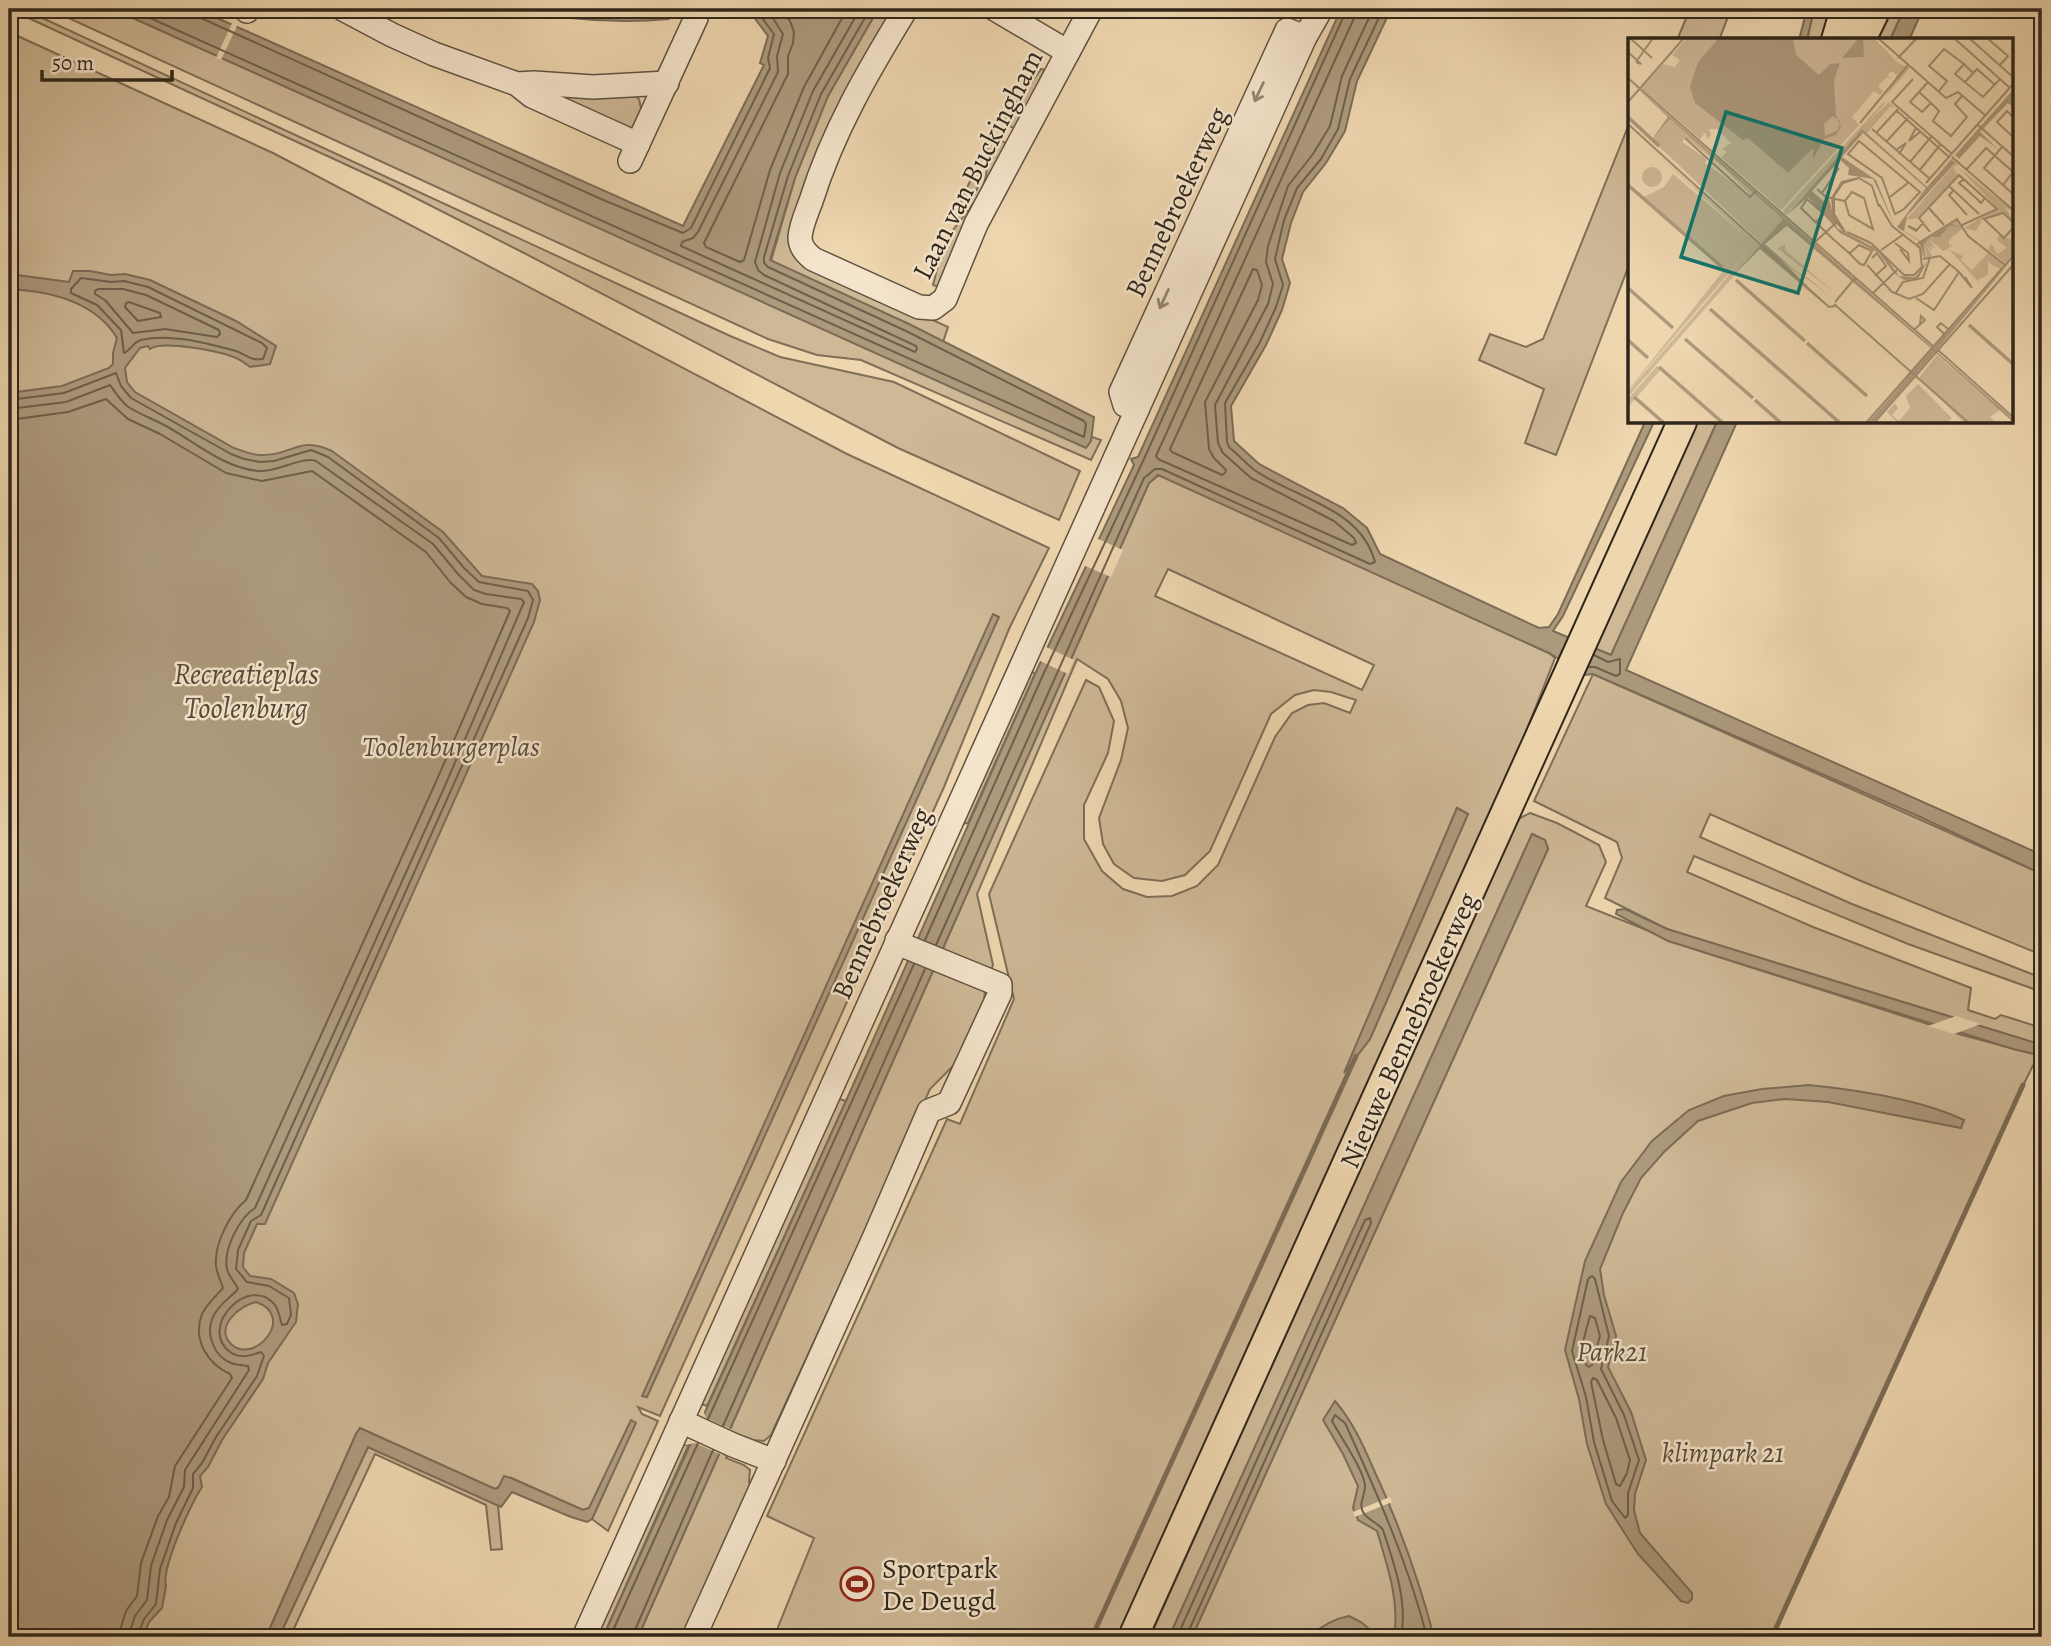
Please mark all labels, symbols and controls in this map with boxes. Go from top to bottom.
scale bar [42,38,172,82]
inset map [1628,38,2012,424]
street label: Laan van Buckingham [903,43,1052,286]
text: 50 m [52,49,94,77]
one-way arrow [1252,81,1265,102]
street label: Bennebroekerweg [1116,101,1238,304]
one-way arrow [1157,287,1170,309]
water label: Recreatieplas Toolenburg [173,654,319,728]
park label: Toolenburgerplas [362,728,540,766]
street label: Bennebroekerweg [823,802,941,1005]
street label: Nieuwe Bennebroekerweg [1331,886,1487,1175]
park label: Park21 [1577,1333,1647,1371]
park label: klimpark 21 [1662,1434,1784,1472]
place label: Sportpark De Deugd [882,1550,998,1620]
sports icon: Sportpark De Deugd [838,1565,876,1603]

